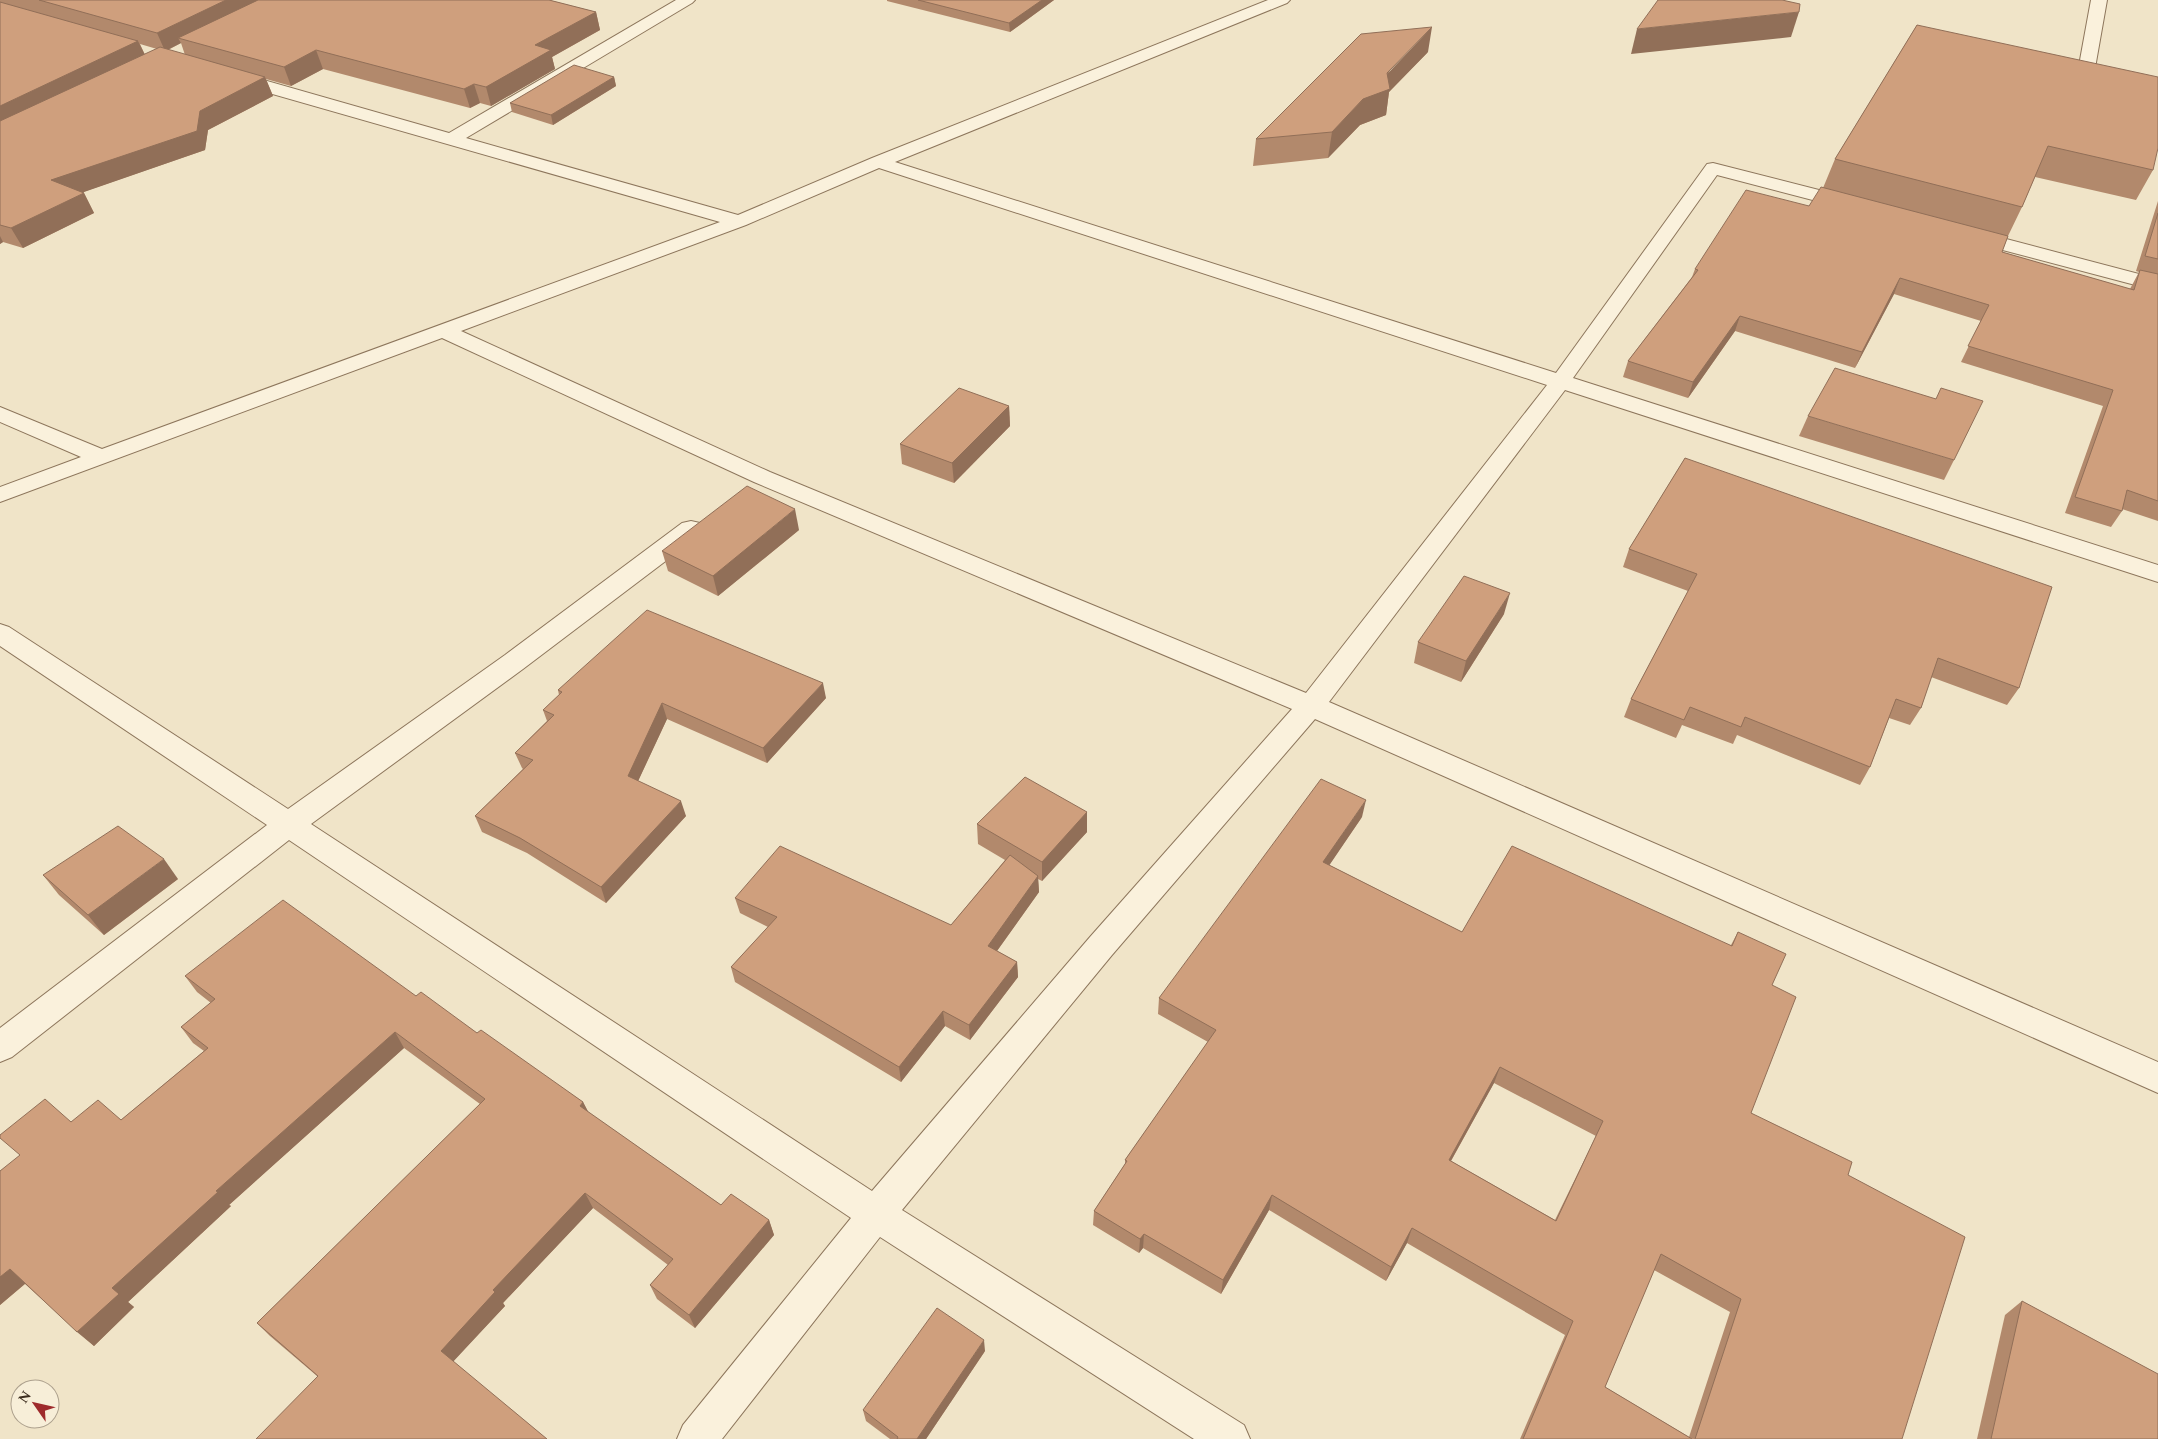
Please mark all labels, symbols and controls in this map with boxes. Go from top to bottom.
north arrow [10,1379,60,1429]
text: N [13,1386,37,1408]

